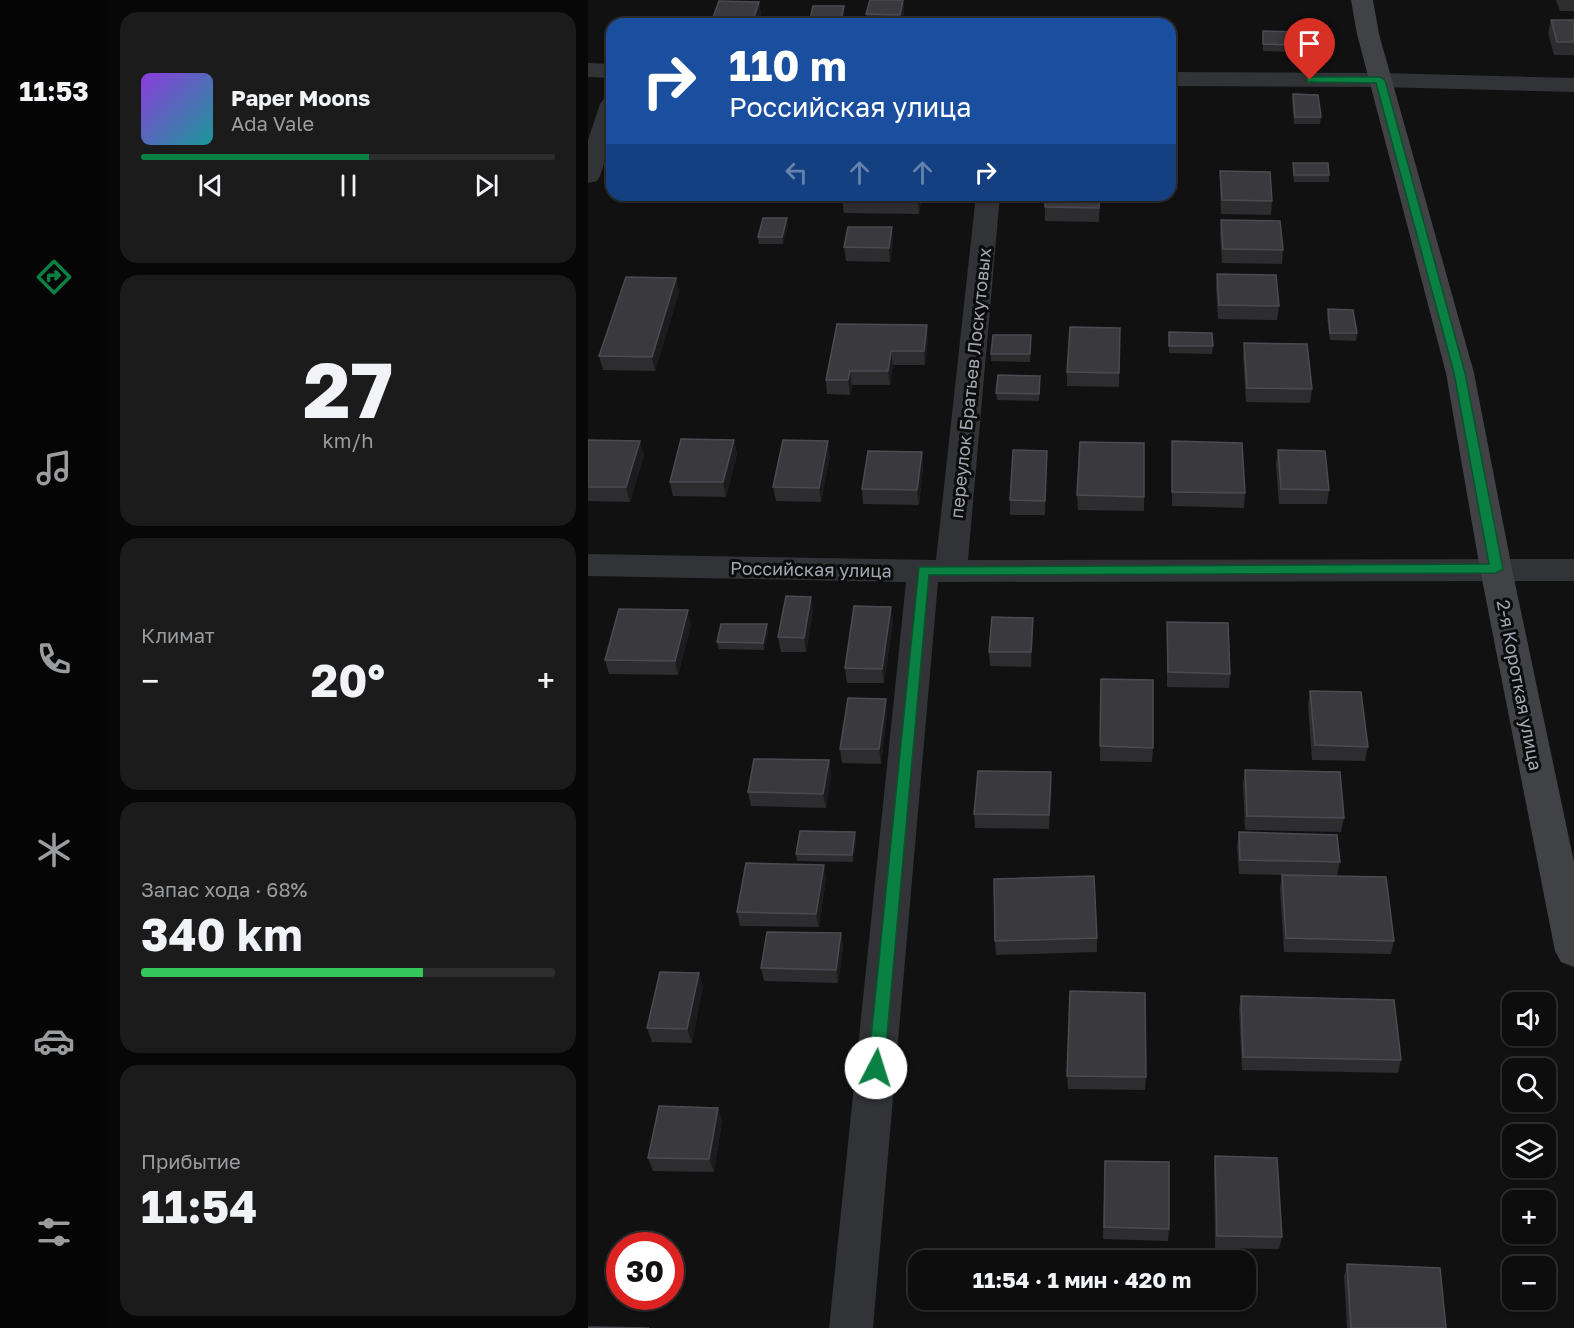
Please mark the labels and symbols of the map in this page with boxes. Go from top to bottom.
pin [1284,18,1335,80]
street label: переулок Братьев Лоскутовых [945,247,995,519]
street label: Российская улица [730,557,892,581]
street label: 2-я Короткая улица [1493,598,1547,772]
position arrow [844,1036,908,1100]
speed limit sign: 30 [606,1232,684,1310]

